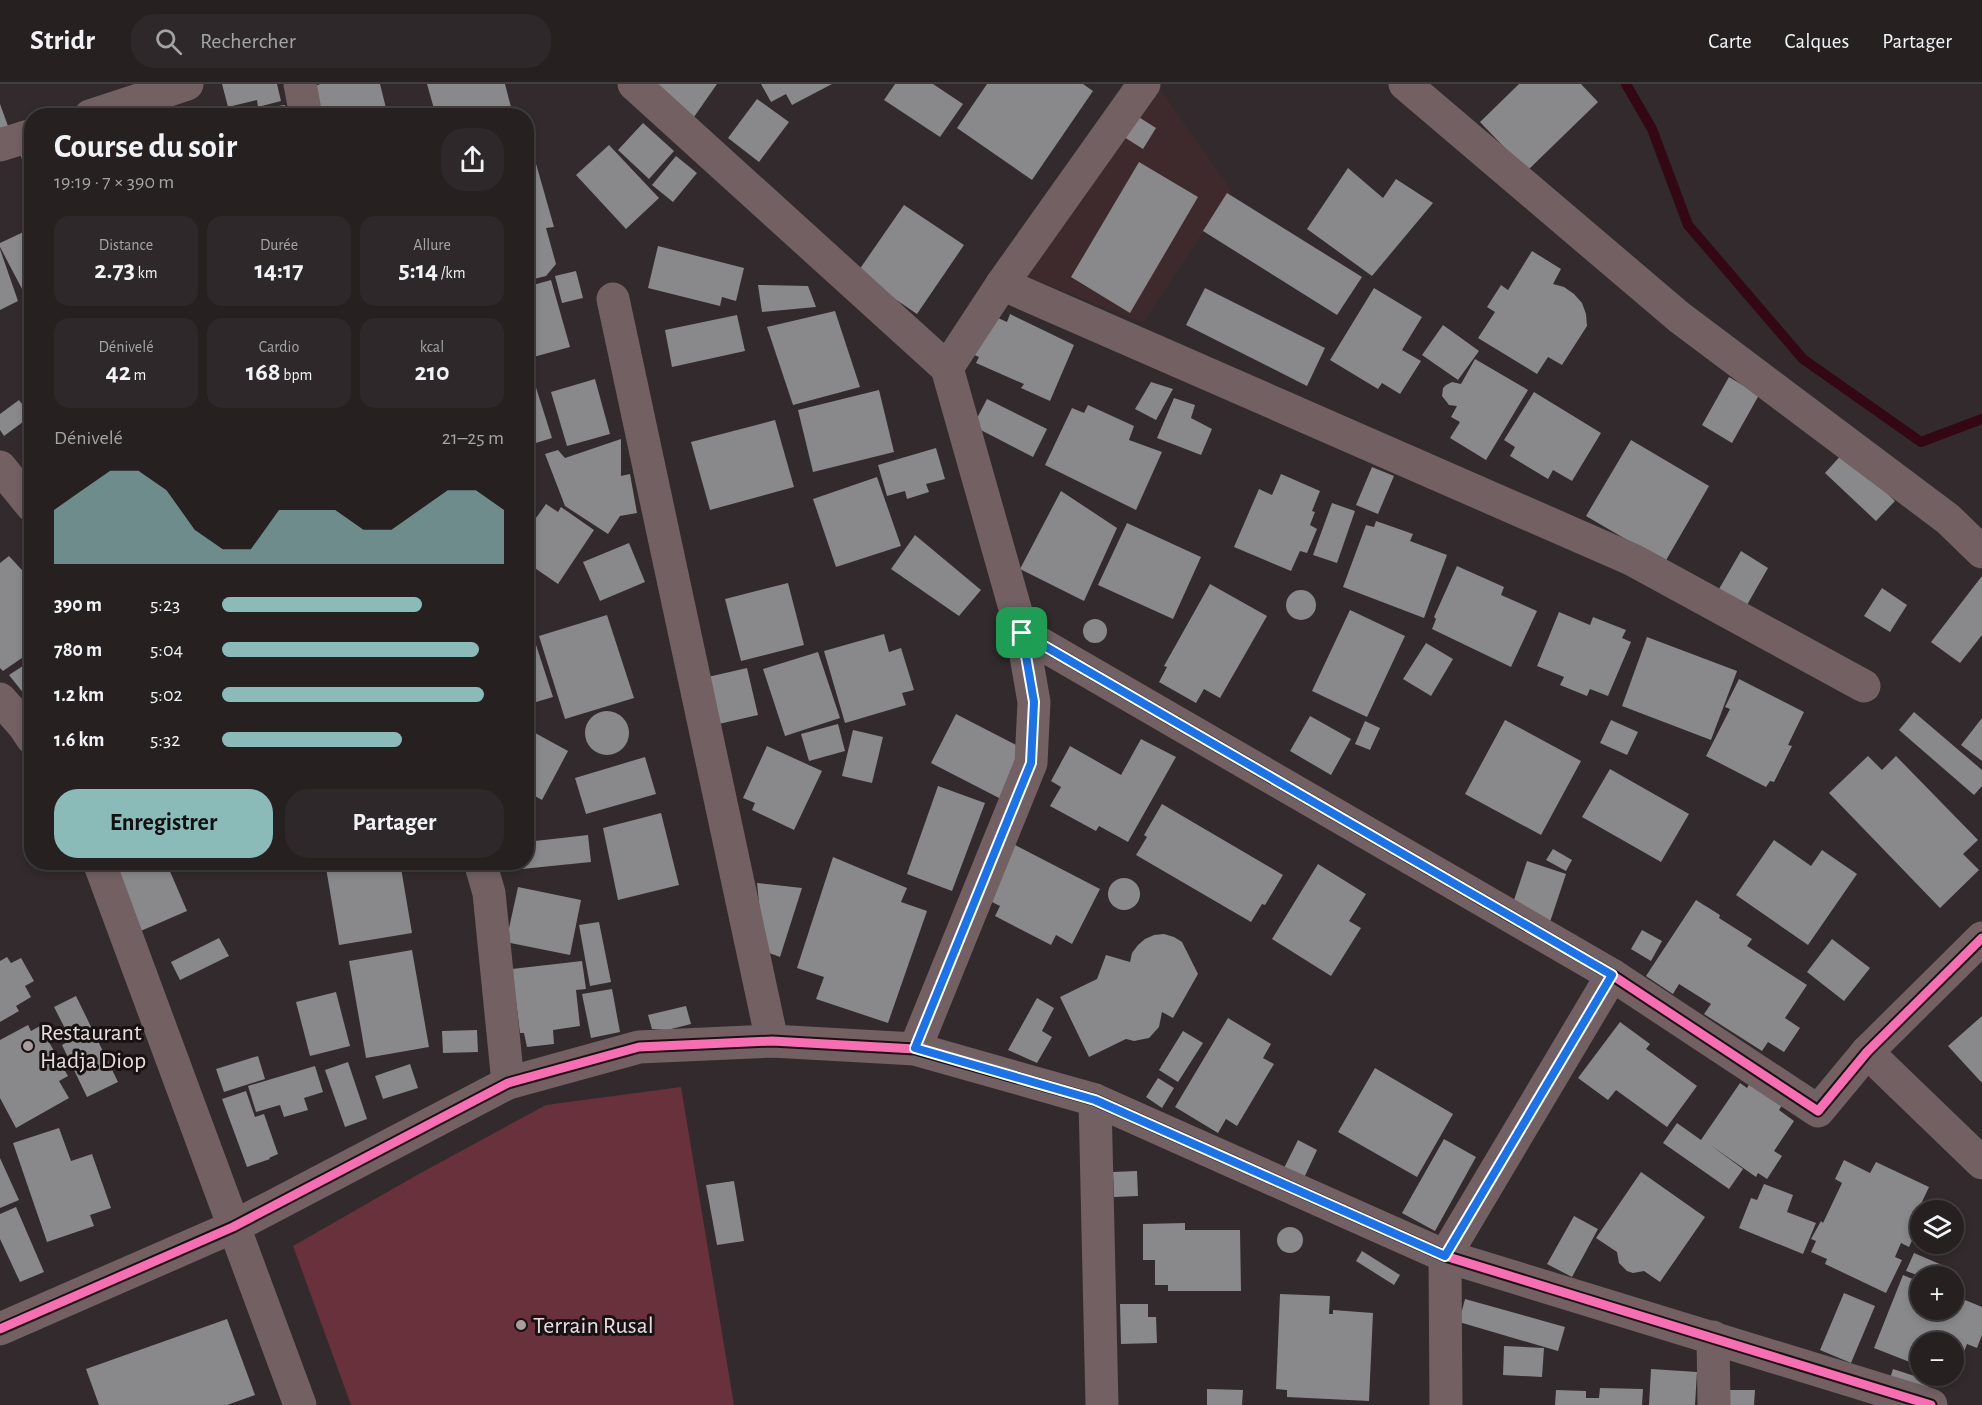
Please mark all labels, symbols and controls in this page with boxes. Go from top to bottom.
search box [131,14,551,68]
icon: search [152,25,185,58]
text: Stridr [30,27,95,55]
text: Rechercher [200,30,296,52]
text: Carte [1708,31,1752,52]
text: Calques [1785,31,1849,52]
text: Partager [1882,31,1952,52]
button: share [441,128,504,191]
text: Course du soir [54,131,237,164]
text: 19:19 · 7 × 390 m [54,172,174,192]
text: Distance [99,237,153,253]
text: Durée [260,237,298,253]
text: Allure [413,237,451,253]
text: 2.73 [94,257,135,283]
text: 14:17 [255,257,303,283]
text: 5:14 [399,257,438,283]
text: km [135,265,158,281]
text: /km [438,265,465,281]
text: Dénivelé [98,339,154,355]
text: Cardio [259,339,299,355]
text: kcal [420,339,444,355]
text: 42 [106,359,131,385]
text: 168 [246,359,281,385]
text: 210 [414,359,450,385]
text: m [131,367,146,383]
text: bpm [281,367,312,383]
text: Dénivelé [54,428,123,448]
text: 21–25 m [442,428,504,448]
text: 390 m [54,595,102,615]
text: 5:23 [150,595,180,615]
pin [996,607,1047,658]
icon: arrive [1005,616,1038,649]
text: 780 m [54,640,102,660]
text: 5:04 [150,640,183,660]
text: 1.2 km [54,685,104,705]
text: 5:02 [150,685,183,705]
text: 1.6 km [54,730,105,750]
text: 5:32 [150,730,180,750]
button: Enregistrer [54,789,273,858]
button: Partager [285,789,504,858]
place label: Restaurant Hadja Diop [40,1021,146,1073]
marker: Restaurant Hadja Diop [21,1039,35,1053]
map controls [1910,1200,1964,1386]
button: layers [1910,1200,1964,1254]
button: + [1910,1266,1964,1320]
place label: Terrain Rusal [533,1314,654,1338]
marker: Terrain Rusal [514,1318,528,1332]
button: − [1910,1332,1964,1386]

